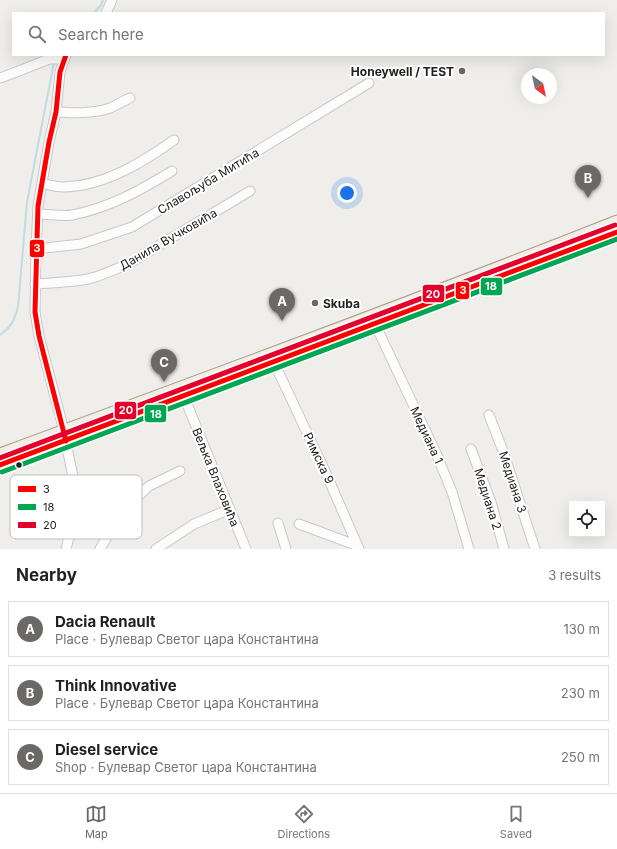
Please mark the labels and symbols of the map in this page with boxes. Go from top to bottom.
place label: Honeywell / TEST [351,64,454,79]
marker: Honeywell / TEST [457,66,467,76]
north arrow [521,68,557,104]
street label: Славољуба Митића [155,145,261,217]
pin: B [575,165,601,198]
your location [337,183,357,203]
street label: Данила Вучковића [116,205,220,273]
line badge: 3 [29,239,45,258]
text: 3 [33,241,41,255]
line badge: 18 [480,277,503,296]
text: 18 [485,279,497,293]
line badge: 3 [455,281,470,300]
text: 3 [459,283,467,297]
line badge: 20 [422,284,445,303]
text: 20 [426,287,440,301]
pin: A [269,288,295,321]
place label: Skuba [323,296,360,311]
marker: Skuba [310,298,320,308]
pin: C [151,349,177,382]
line badge: 20 [114,401,137,420]
text: 20 [119,403,133,417]
line badge: 18 [144,404,167,423]
street label: Медиана 1 [407,404,447,466]
text: 18 [150,407,162,421]
street label: Вељка Влаховића [189,425,243,529]
street label: Римска 9 [301,430,337,486]
street label: Медиана 3 [496,449,530,515]
unlabelled marker [14,460,24,470]
street label: Медиана 2 [471,466,505,532]
legend [10,475,142,539]
text: 3 [43,482,50,496]
text: 18 [43,500,54,514]
text: 20 [43,518,57,532]

